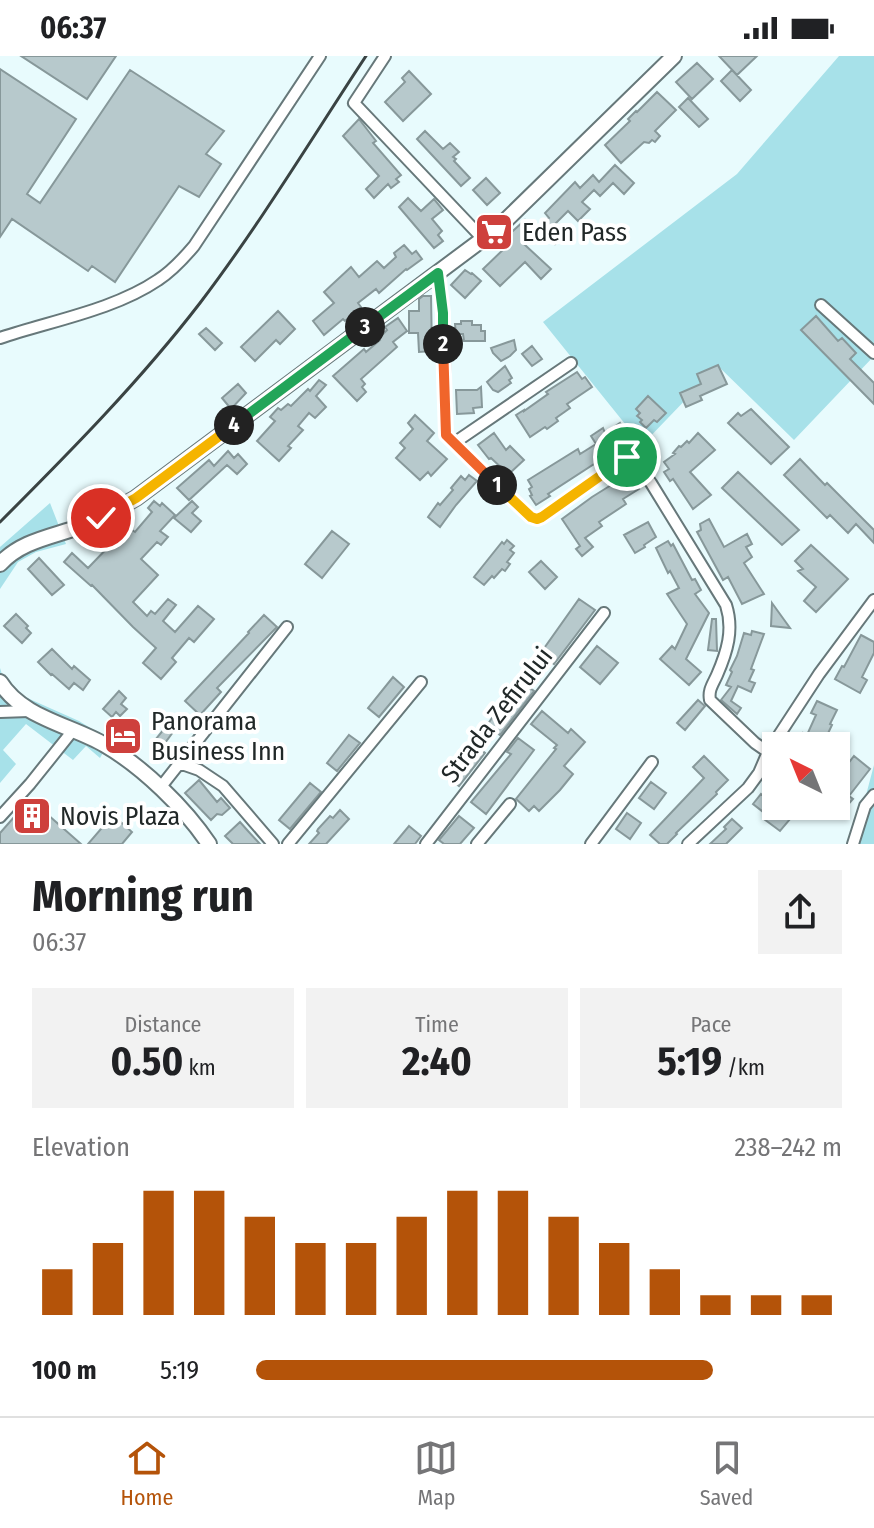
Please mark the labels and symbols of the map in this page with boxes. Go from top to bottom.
supermarket icon: Eden Pass [473,211,515,253]
place label: Eden Pass [522,217,627,248]
pin: 3 [345,307,385,347]
pin: 2 [423,324,463,364]
pin: 4 [214,405,254,445]
pin [593,423,661,491]
pin: 1 [477,465,517,505]
pin [67,484,135,552]
street label: Strada Zefirului [435,641,559,789]
place label: Panorama Business Inn [151,706,285,767]
hotel icon: Panorama Business Inn [102,715,144,757]
north arrow [762,732,850,820]
building icon: Novis Plaza [11,795,53,837]
place label: Novis Plaza [60,801,180,832]

